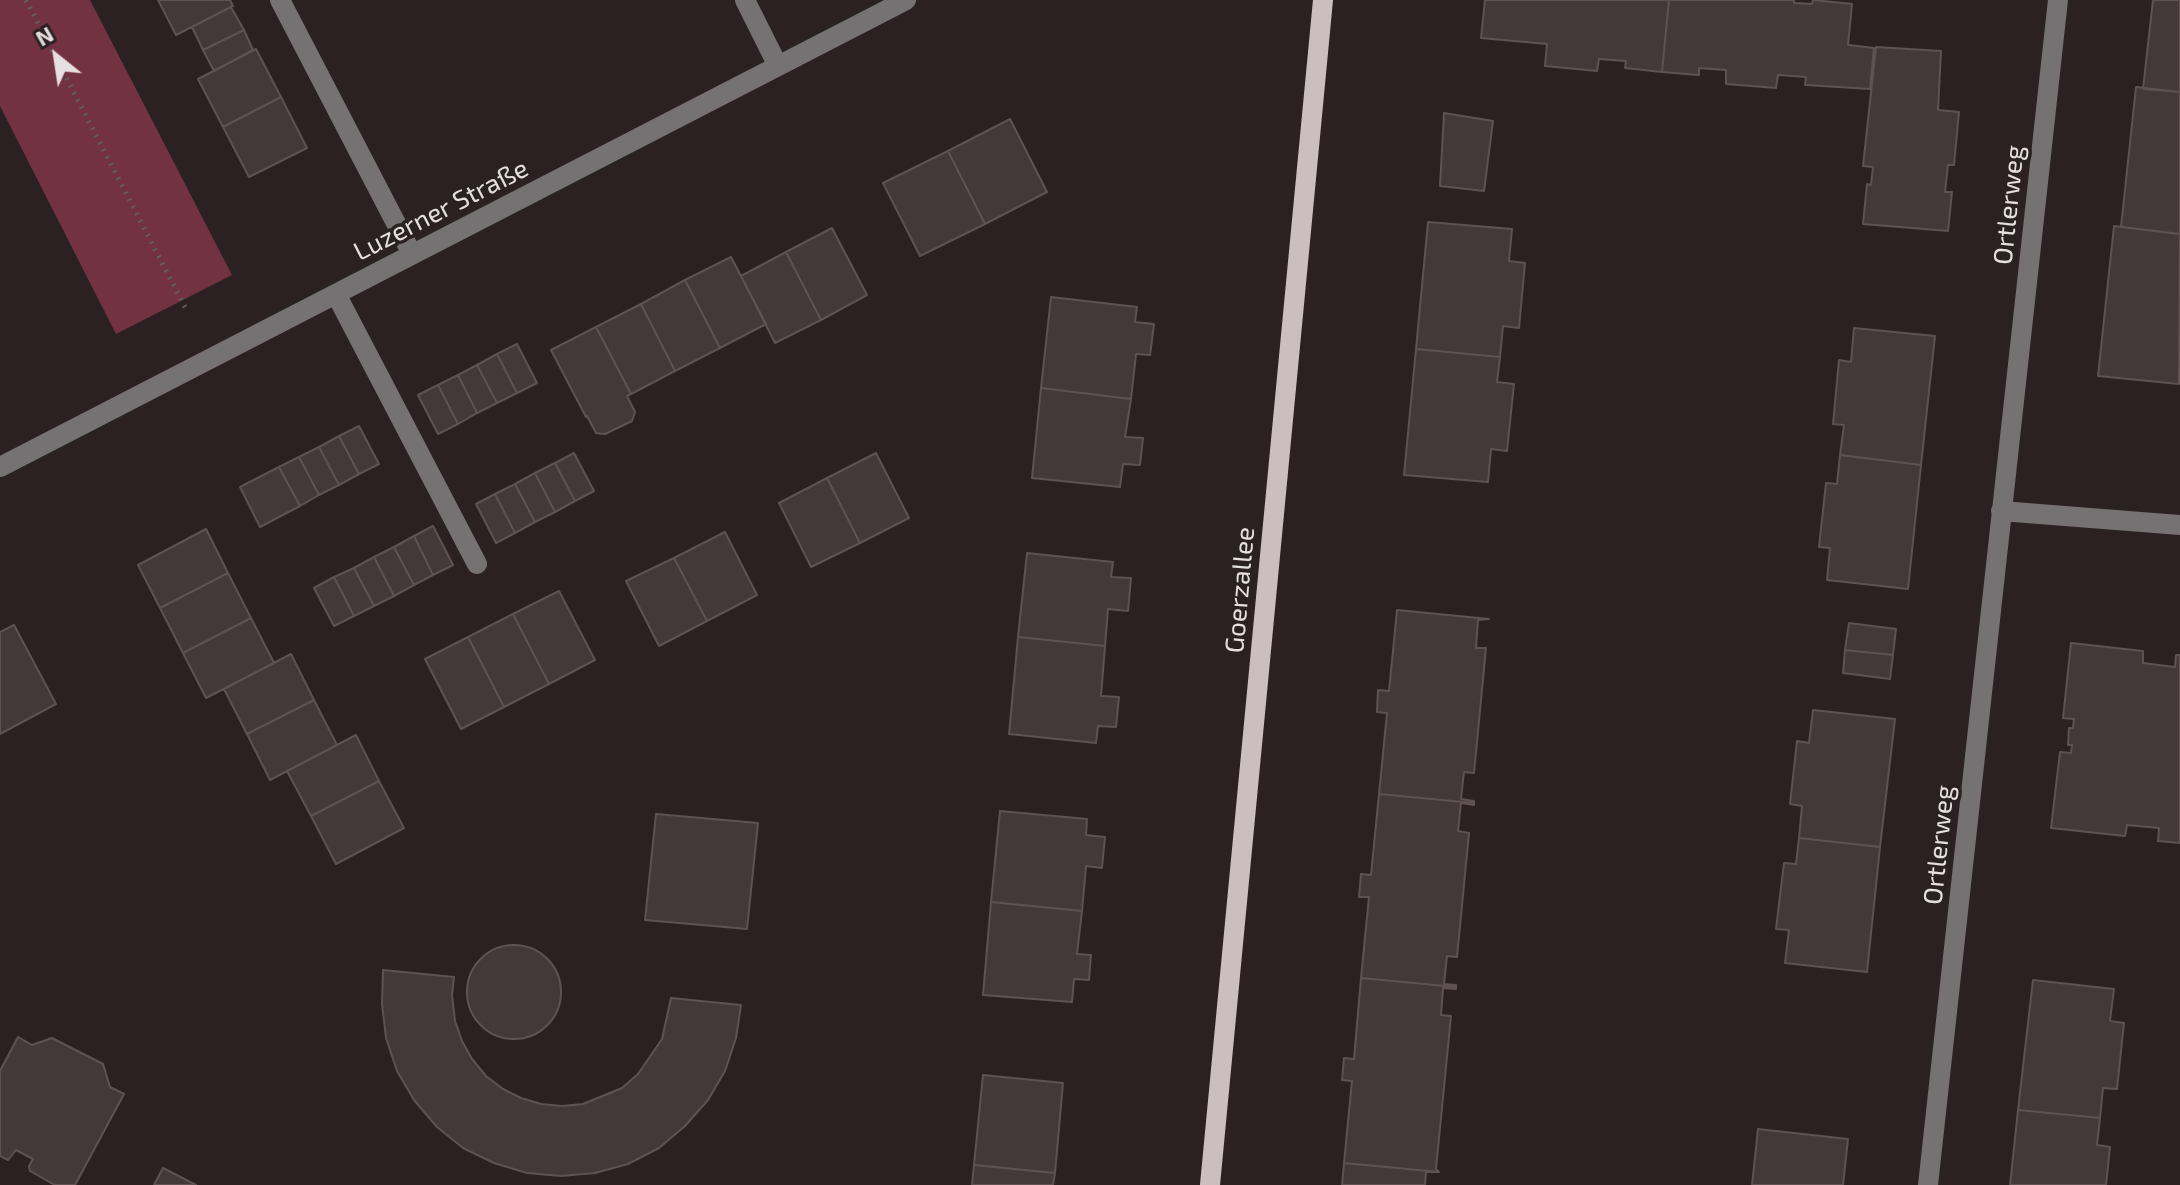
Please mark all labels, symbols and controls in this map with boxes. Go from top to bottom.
north arrow [16,16,96,96]
text: N [31,20,57,50]
street label: Ortlerweg [1987,144,2031,266]
street label: Luzerner Straße [349,153,533,267]
street label: Goerzallee [1219,526,1261,654]
street label: Ortlerweg [1917,784,1961,906]

